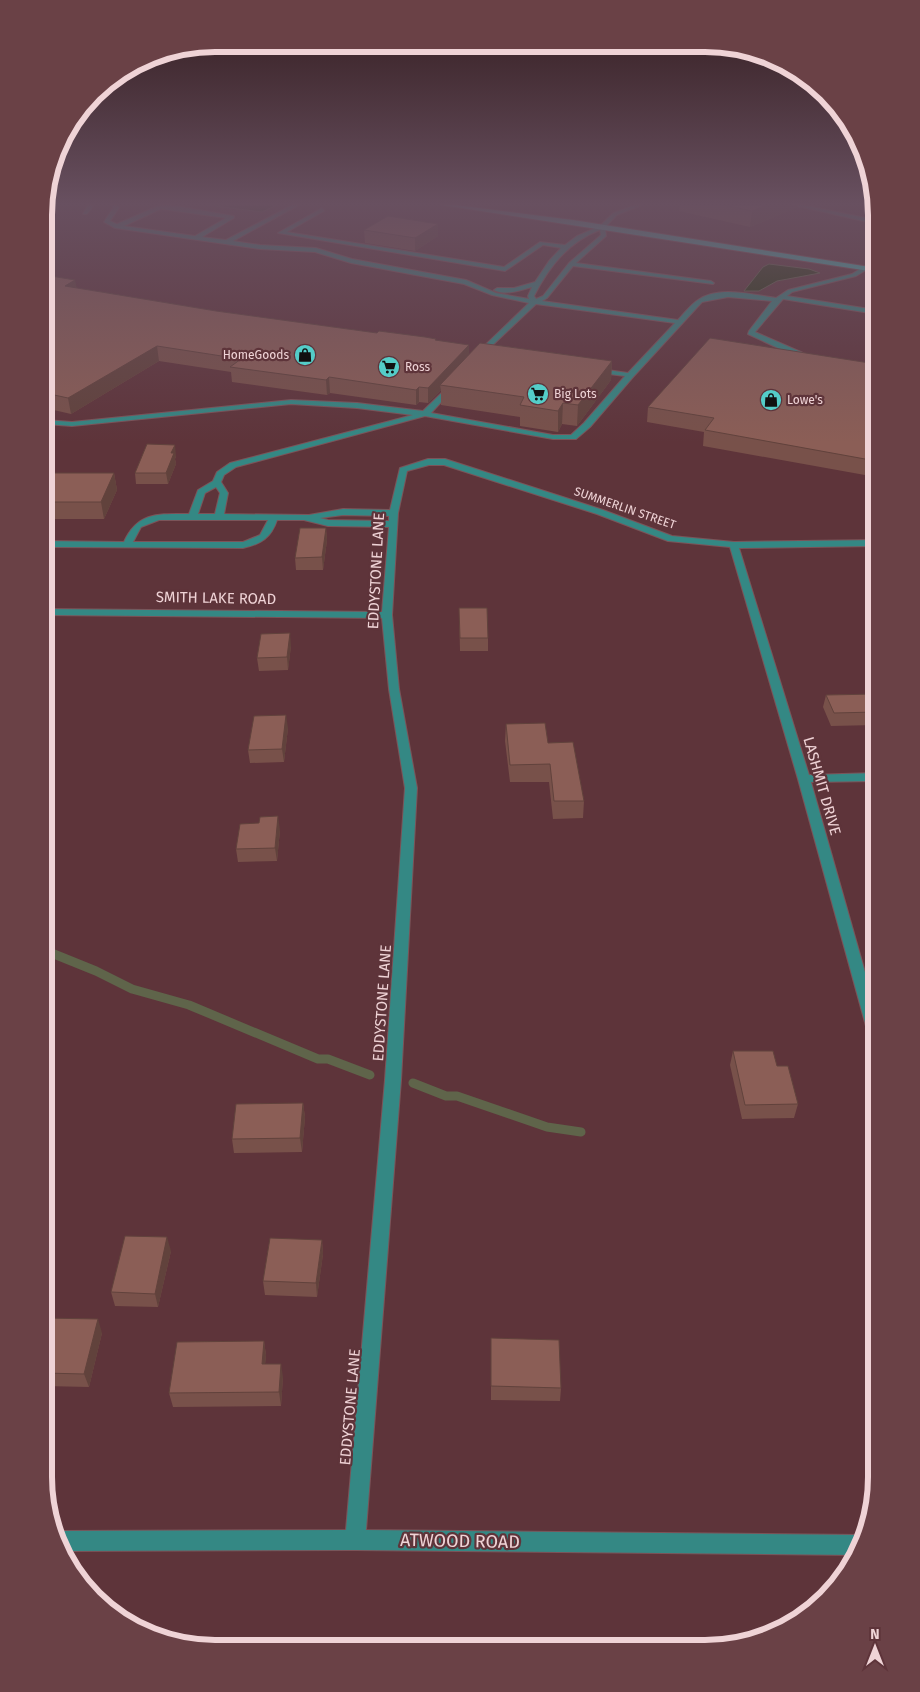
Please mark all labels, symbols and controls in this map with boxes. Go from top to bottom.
shop icon: HomeGoods [293,343,317,367]
place label: HomeGoods [223,348,289,362]
supermarket icon: Ross [377,355,401,379]
place label: Ross [405,360,431,374]
supermarket icon: Big Lots [526,382,550,406]
place label: Big Lots [554,387,597,401]
shop icon: Lowe's [759,388,783,412]
place label: Lowe's [787,393,823,407]
street label: SUMMERLIN STREET [572,484,678,532]
street label: EDDYSTONE LANE [364,512,388,630]
street label: SMITH LAKE ROAD [156,588,276,608]
street label: LASHMIT DRIVE [799,735,845,837]
street label: EDDYSTONE LANE [369,944,395,1062]
street label: EDDYSTONE LANE [336,1348,364,1466]
street label: ATWOOD ROAD [400,1529,520,1553]
north arrow [850,1622,900,1672]
text: N [870,1626,880,1643]

